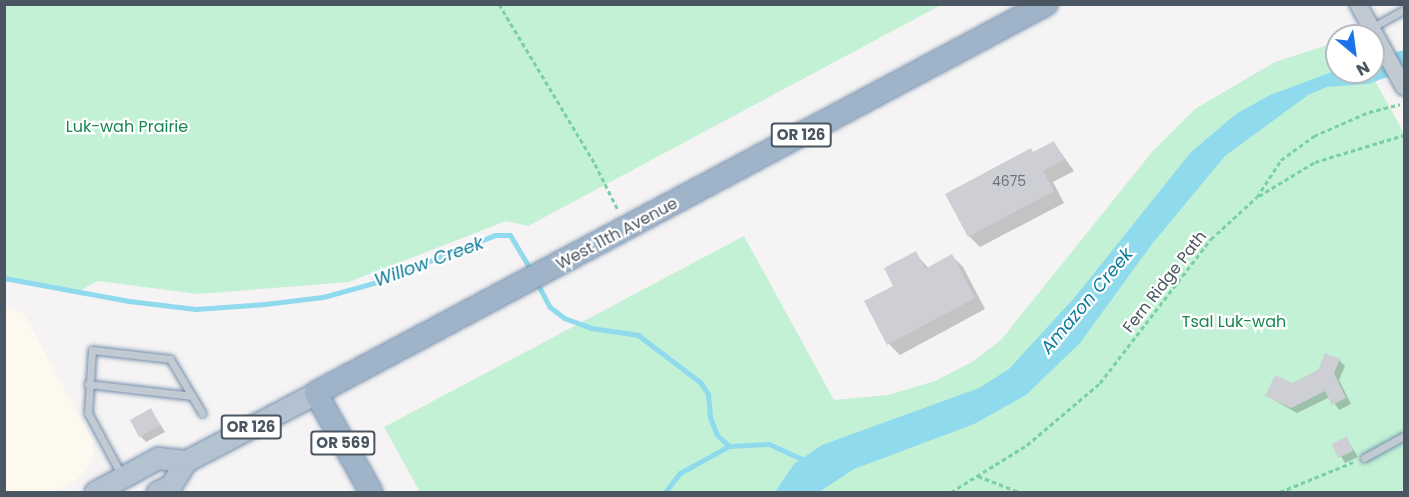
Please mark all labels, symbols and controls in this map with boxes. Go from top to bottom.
north arrow [1325,24,1385,84]
text: N [1352,55,1374,81]
park label: Luk-wah Prairie [66,117,188,137]
road number: OR 126 [770,123,832,147]
house number: 4675 [992,173,1026,189]
street label: West 11th Avenue [553,194,681,274]
street label: Fern Ridge Path [1119,227,1211,337]
water label: Willow Creek [371,232,487,292]
water label: Amazon Creek [1036,244,1138,358]
park label: Tsal Luk-wah [1182,312,1286,332]
road number: OR 126 [220,415,282,439]
road number: OR 569 [310,431,376,455]

